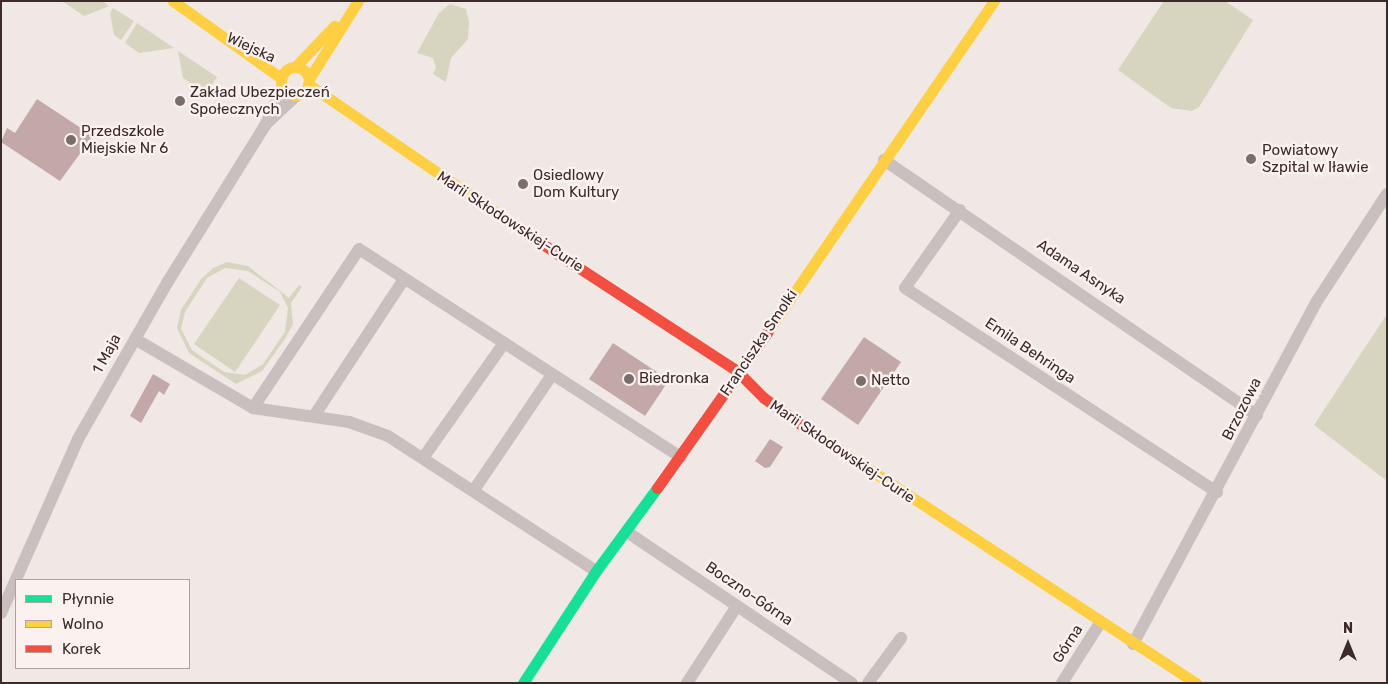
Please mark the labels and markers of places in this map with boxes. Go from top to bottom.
place label: Zakład Ubezpieczeń Społecznych [190,83,330,118]
marker: Zakład Ubezpieczeń Społecznych [174,95,186,107]
place label: Przedszkole Miejskie Nr 6 [81,122,169,157]
marker: Przedszkole Miejskie Nr 6 [65,134,77,146]
place label: Powiatowy Szpital w Iławie [1262,141,1369,176]
marker: Powiatowy Szpital w Iławie [1244,152,1258,166]
place label: Osiedlowy Dom Kultury [533,166,619,201]
marker: Osiedlowy Dom Kultury [517,178,529,190]
place label: Biedronka [639,370,709,388]
place label: Netto [871,372,910,390]
marker: Biedronka [623,373,635,385]
marker: Netto [855,375,867,387]

